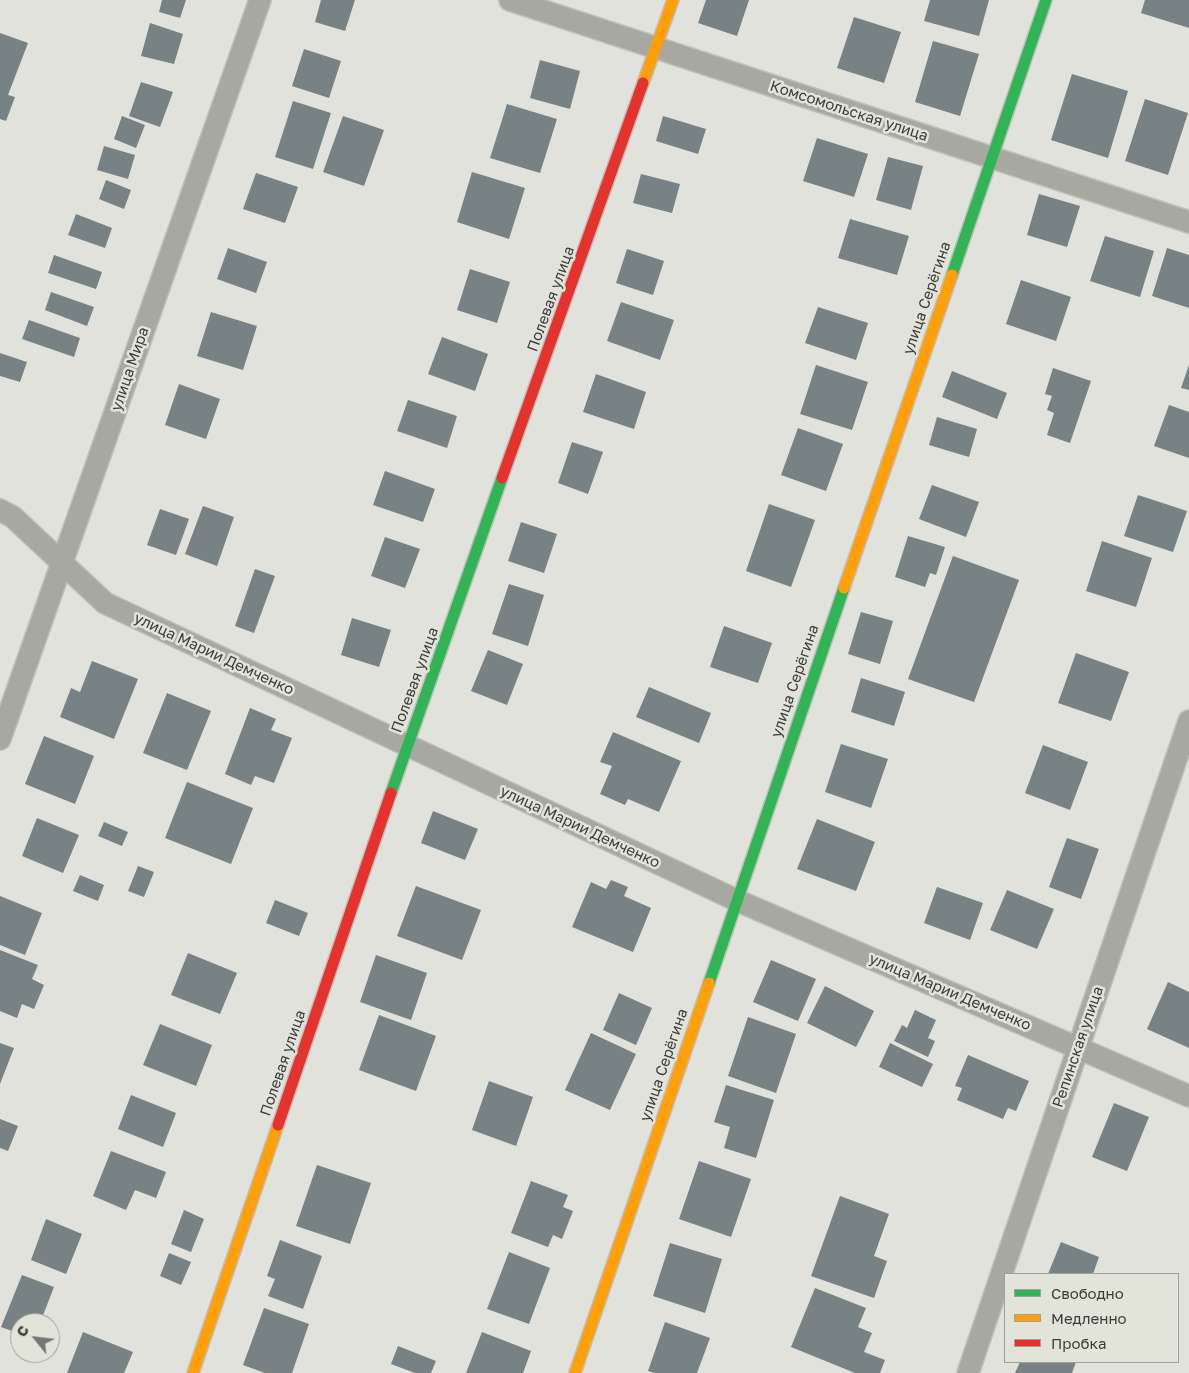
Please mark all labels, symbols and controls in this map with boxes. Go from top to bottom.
street label: Комсомольская улица [768,77,930,145]
street label: улица Серёгина [899,239,955,357]
street label: Полевая улица [524,244,578,354]
street label: улица Мира [107,325,153,413]
street label: улица Марии Демченко [131,609,297,699]
street label: улица Серёгина [767,622,823,740]
street label: Полевая улица [388,625,442,735]
street label: улица Марии Демченко [497,782,663,872]
street label: улица Марии Демченко [866,950,1034,1034]
street label: Репинская улица [1049,984,1107,1110]
street label: улица Серёгина [636,1006,692,1124]
street label: Полевая улица [256,1008,310,1118]
legend [1004,1273,1179,1363]
text: Свободно [1051,1284,1124,1302]
text: Медленно [1051,1309,1127,1327]
north arrow [10,1313,60,1363]
text: С [12,1323,32,1339]
text: Пробка [1051,1334,1106,1352]

